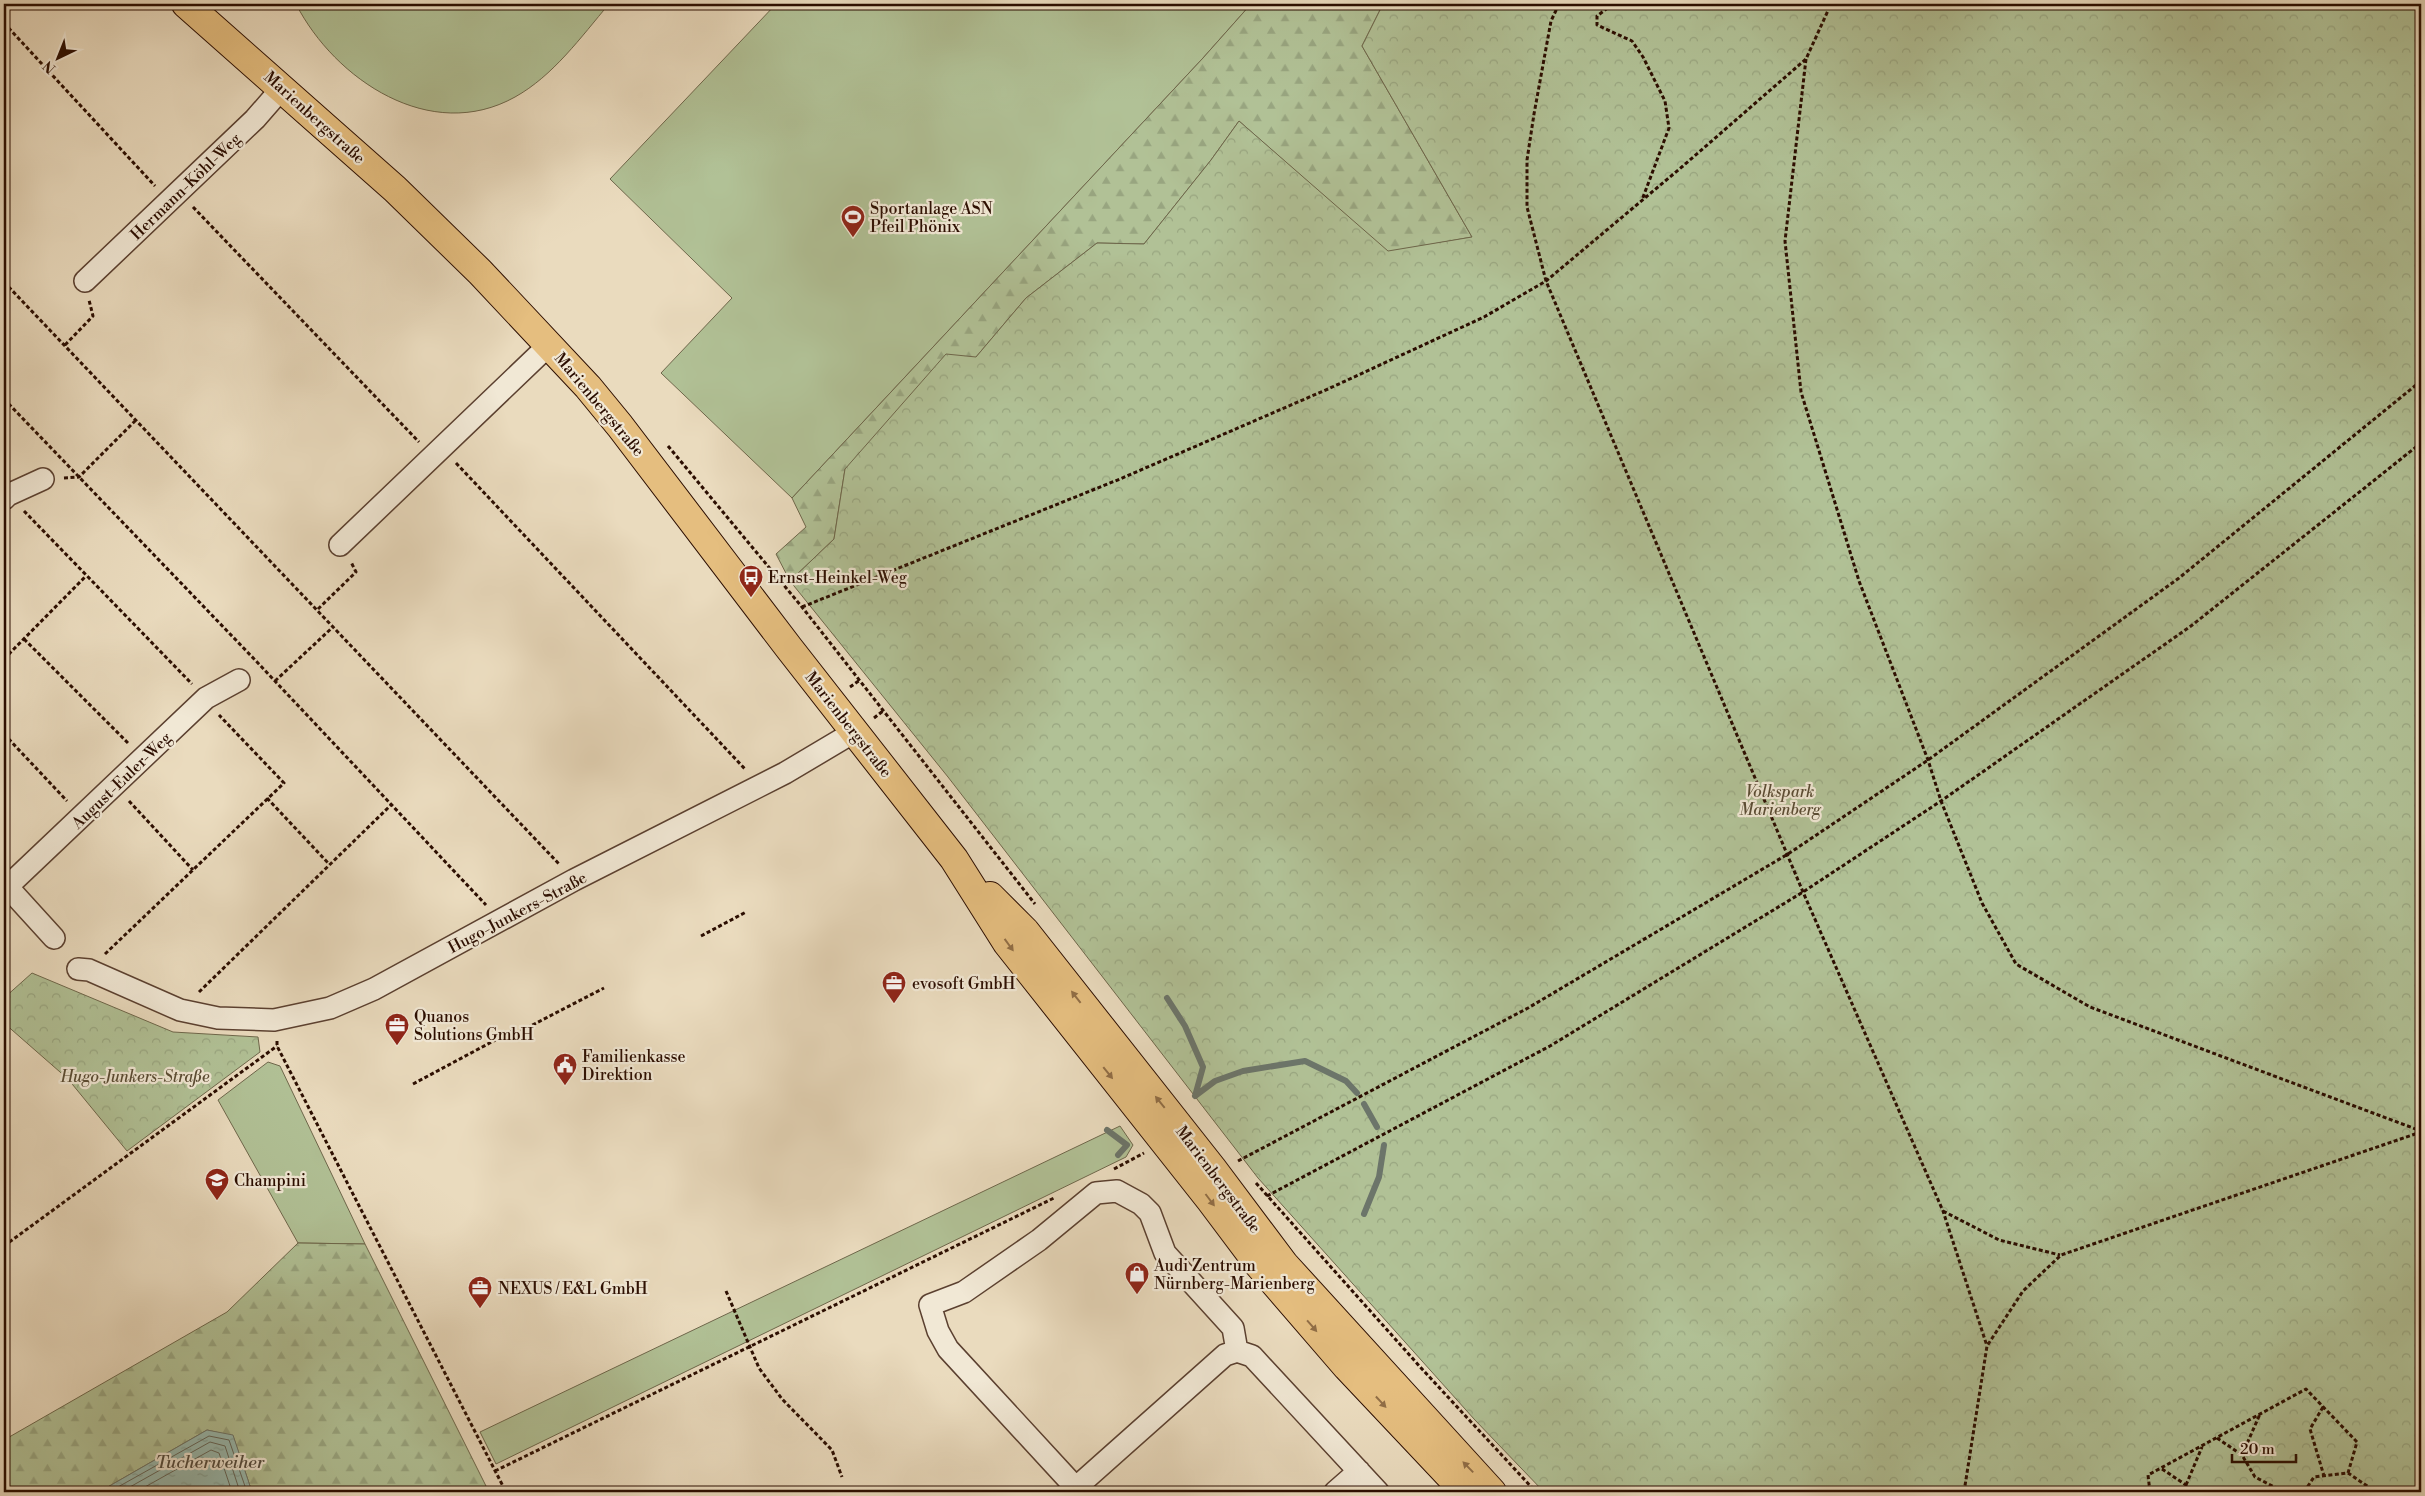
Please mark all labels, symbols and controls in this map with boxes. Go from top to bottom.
north arrow [32,32,82,82]
text: N [40,56,60,77]
street label: Marienbergstraße [260,67,369,168]
street label: Hermann-Köhl-Weg [126,128,246,245]
place label: Sportanlage ASN Pfeil Phönix [870,199,993,237]
sports icon: Sportanlage ASN Pfeil Phönix [840,204,866,238]
street label: Marienbergstraße [550,349,648,461]
bus stop icon: Ernst-Heinkel-Weg [738,564,764,598]
place label: Ernst-Heinkel-Weg [768,568,908,588]
street label: Marienbergstraße [800,667,896,782]
street label: August-Euler-Weg [67,728,176,834]
park label: Volkspark Marienberg [1739,782,1822,820]
street label: Hugo-Junkers-Straße [445,868,590,958]
one-way arrow [1004,938,1014,951]
office icon: evosoft GmbH [881,970,907,1004]
place label: evosoft GmbH [912,974,1016,994]
one-way arrow [1070,991,1081,1004]
place label: Quanos Solutions GmbH [414,1007,534,1045]
office icon: Quanos Solutions GmbH [384,1012,410,1046]
place label: Familienkasse Direktion [582,1047,686,1085]
public building icon: Familienkasse Direktion [552,1052,578,1086]
one-way arrow [1103,1066,1114,1079]
park label: Hugo-Junkers-Straße [60,1067,210,1087]
one-way arrow [1154,1096,1165,1109]
street label: Marienbergstraße [1171,1122,1265,1237]
school or university icon: Champini [204,1167,230,1201]
place label: Champini [234,1171,306,1191]
one-way arrow [1205,1193,1215,1206]
place label: Audi Zentrum Nürnberg-Marienberg [1153,1256,1315,1294]
shop icon: Audi Zentrum Nürnberg-Marienberg [1124,1261,1150,1295]
office icon: NEXUS / E&L GmbH [467,1275,493,1309]
place label: NEXUS / E&L GmbH [498,1279,648,1299]
one-way arrow [1306,1320,1317,1333]
one-way arrow [1375,1396,1387,1408]
scale bar [2232,1431,2296,1463]
text: 20 m [2240,1440,2275,1459]
water label: Tucherweiher [156,1451,265,1474]
one-way arrow [1462,1462,1474,1474]

